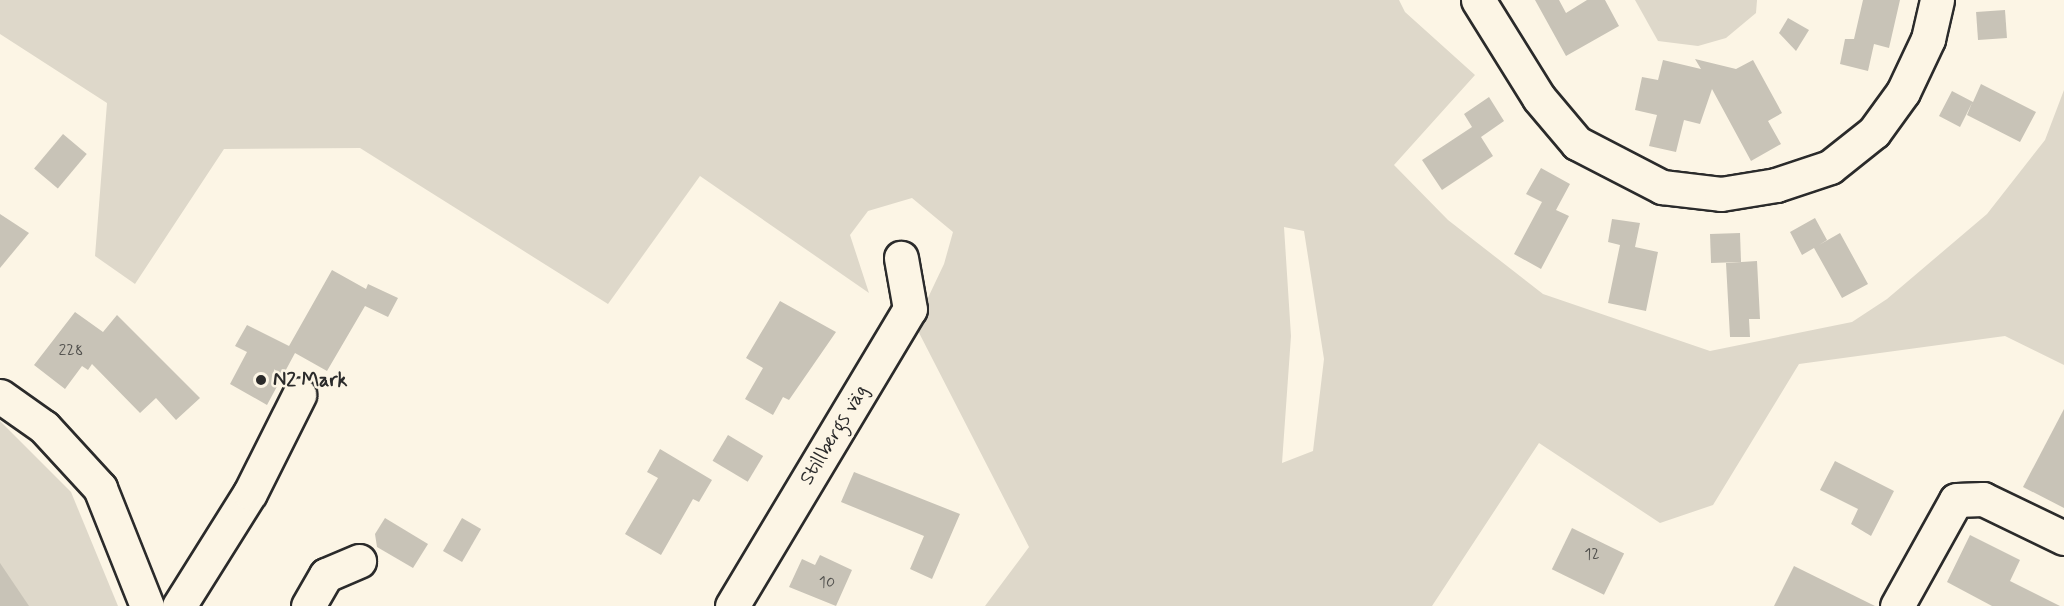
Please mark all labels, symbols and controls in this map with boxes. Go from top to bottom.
house number: 228 [59,341,83,361]
place label: N2 Mark [273,368,348,392]
marker: N2 Mark [254,373,268,387]
street label: Stillbergs väg [795,381,873,489]
house number: 12 [1584,545,1600,565]
house number: 10 [819,573,835,593]

